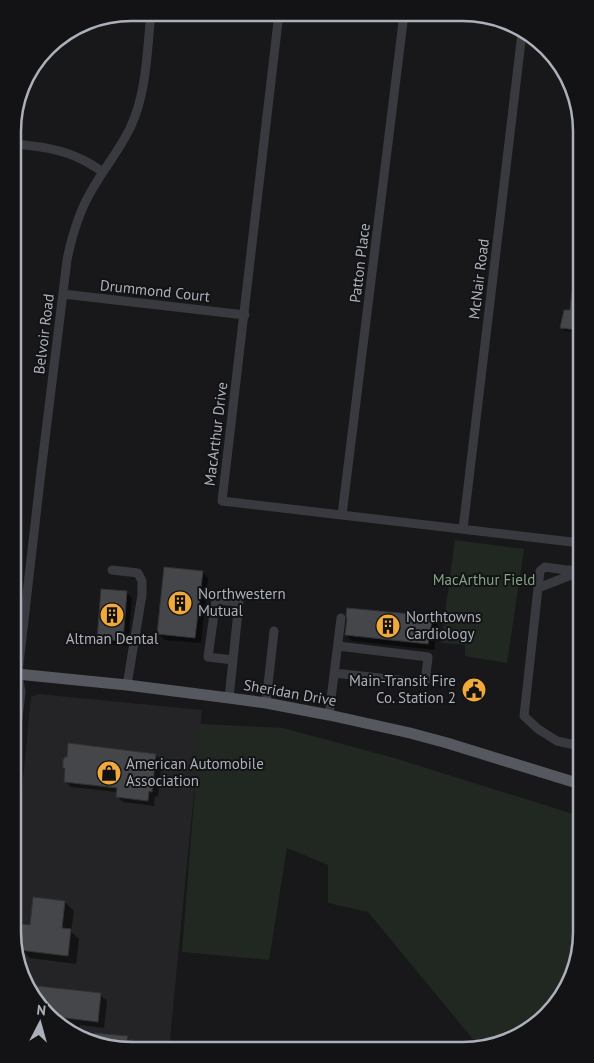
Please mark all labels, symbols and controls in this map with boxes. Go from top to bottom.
street label: Patton Place [345,222,374,304]
street label: McNair Road [464,238,493,320]
street label: Drummond Court [99,275,211,306]
street label: Belvoir Road [29,293,58,375]
street label: MacArthur Drive [200,381,231,487]
park label: MacArthur Field [433,570,535,589]
place label: Northwestern Mutual [198,584,286,620]
building icon: Northwestern Mutual [167,590,193,616]
building icon: Altman Dental [99,602,125,628]
place label: Northtowns Cardiology [406,607,481,643]
building icon: Northtowns Cardiology [375,613,401,639]
place label: Altman Dental [66,629,159,648]
place label: Main-Transit Fire Co. Station 2 [349,671,456,707]
street label: Sheridan Drive [242,675,338,710]
public building icon: Main-Transit Fire Co. Station 2 [461,677,487,703]
place label: American Automobile Association [126,754,264,790]
shop icon: American Automobile Association [96,760,122,786]
north arrow [15,998,65,1048]
text: N [36,1001,47,1020]

